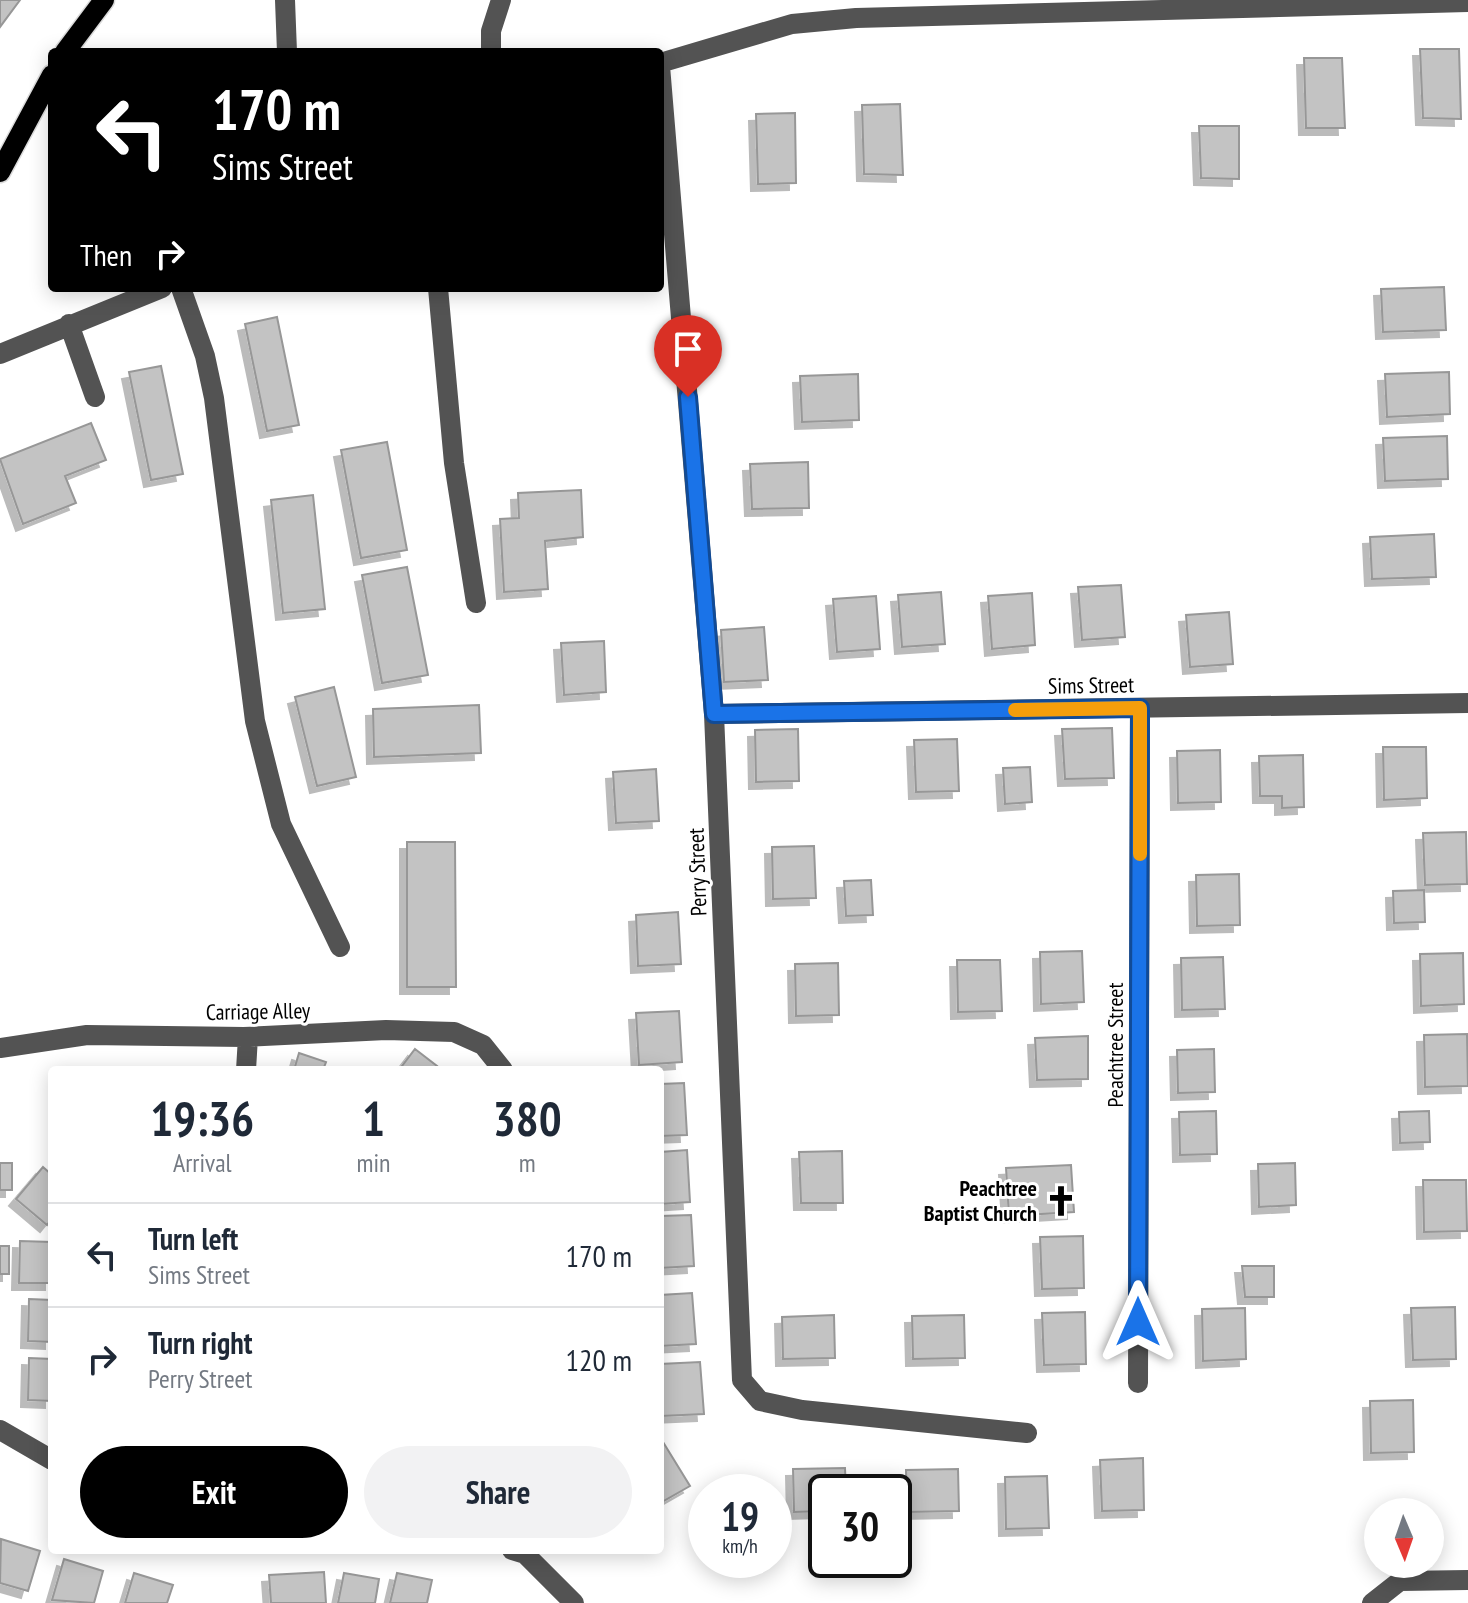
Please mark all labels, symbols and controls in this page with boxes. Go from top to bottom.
text: 170 m [212,73,341,145]
icon: left [80,80,184,184]
text: Sims Street [212,143,353,190]
icon: right [148,232,192,276]
text: Then [80,235,132,274]
pin [654,315,722,397]
icon: arrive [666,327,710,371]
street label: Sims Street [1048,670,1134,700]
street label: Perry Street [681,827,713,917]
street label: Peachtree Street [1101,983,1129,1107]
street label: Carriage Alley [205,996,311,1026]
text: 19:36 [150,1087,254,1149]
text: 1 [362,1087,385,1149]
text: 380 [493,1087,562,1149]
text: Arrival [173,1146,232,1179]
text: min [356,1146,390,1179]
text: m [519,1146,536,1179]
place label: Peachtree Baptist Church [924,1174,1037,1227]
church icon: Peachtree Baptist Church [1044,1184,1078,1218]
text: Turn left [148,1219,238,1258]
icon: left [80,1233,124,1277]
text: 170 m [566,1236,632,1275]
text: Sims Street [148,1258,250,1291]
position arrow [1096,1280,1180,1364]
text: Turn right [148,1323,252,1362]
icon: right [80,1337,124,1381]
text: 120 m [566,1340,632,1379]
text: Perry Street [148,1362,252,1395]
button: Exit [80,1446,348,1538]
button: Share [364,1446,632,1538]
speed limit sign: 30 [808,1474,912,1578]
text: 19 [721,1490,759,1542]
north arrow [1364,1498,1444,1578]
map controls [1364,1498,1444,1578]
text: km/h [722,1533,758,1559]

